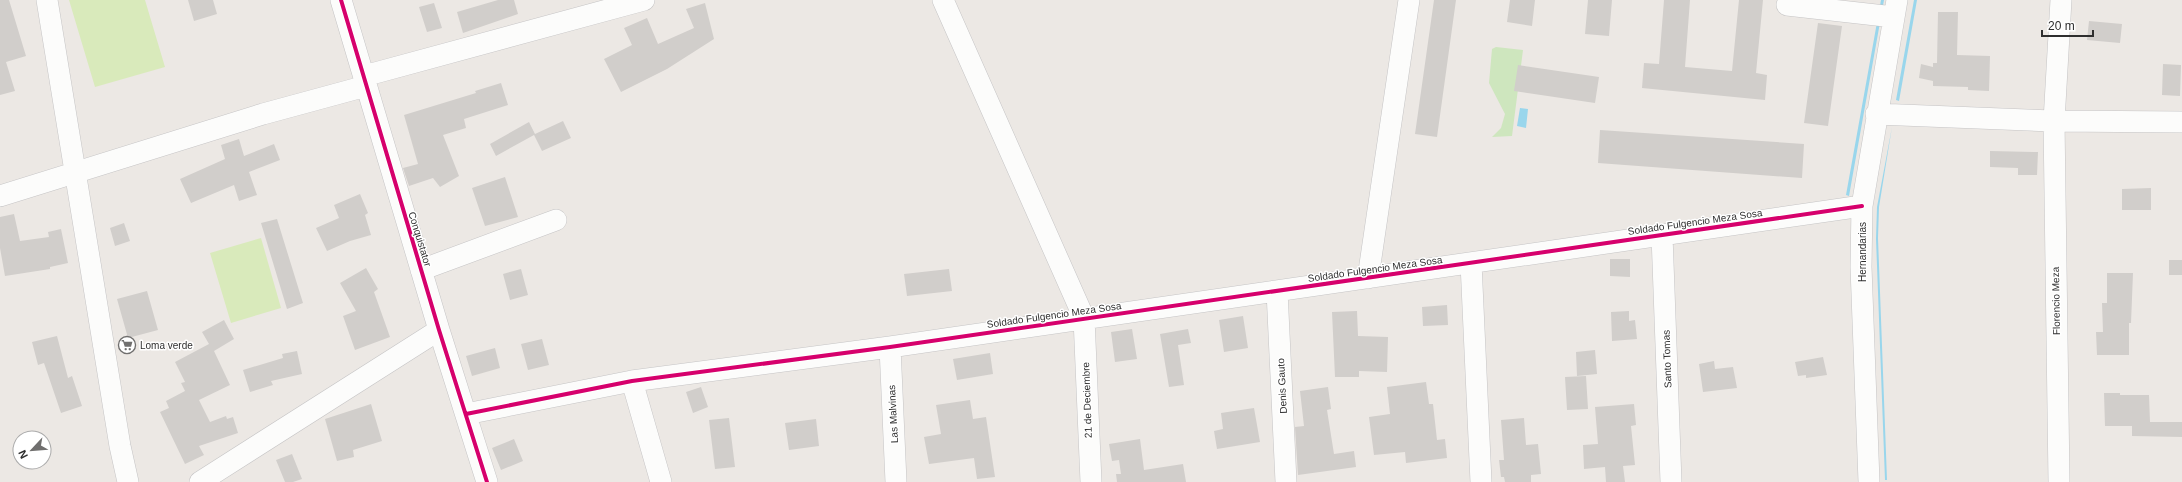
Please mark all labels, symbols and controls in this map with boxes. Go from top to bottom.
scale bar [2042,12,2093,38]
text: 20 m [2048,19,2075,33]
street label: Soldado Fulgencio Meza Sosa [1627,207,1763,237]
street label: Conquistator [406,210,434,268]
street label: Hernandarias [1857,222,1868,282]
street label: Soldado Fulgencio Meza Sosa [1307,254,1443,284]
street label: Florencio Meza [2050,266,2062,335]
street label: Soldado Fulgencio Meza Sosa [986,300,1122,330]
street label: Santo Tomas [1660,330,1674,388]
supermarket icon: Loma verde [117,335,137,355]
place label: Loma verde [140,340,193,351]
street label: Denis Gauto [1275,358,1289,414]
street label: 21 de Deciembre [1080,361,1094,438]
street label: Las Malvinas [886,385,900,443]
north arrow [12,430,52,470]
text: N [16,448,30,461]

